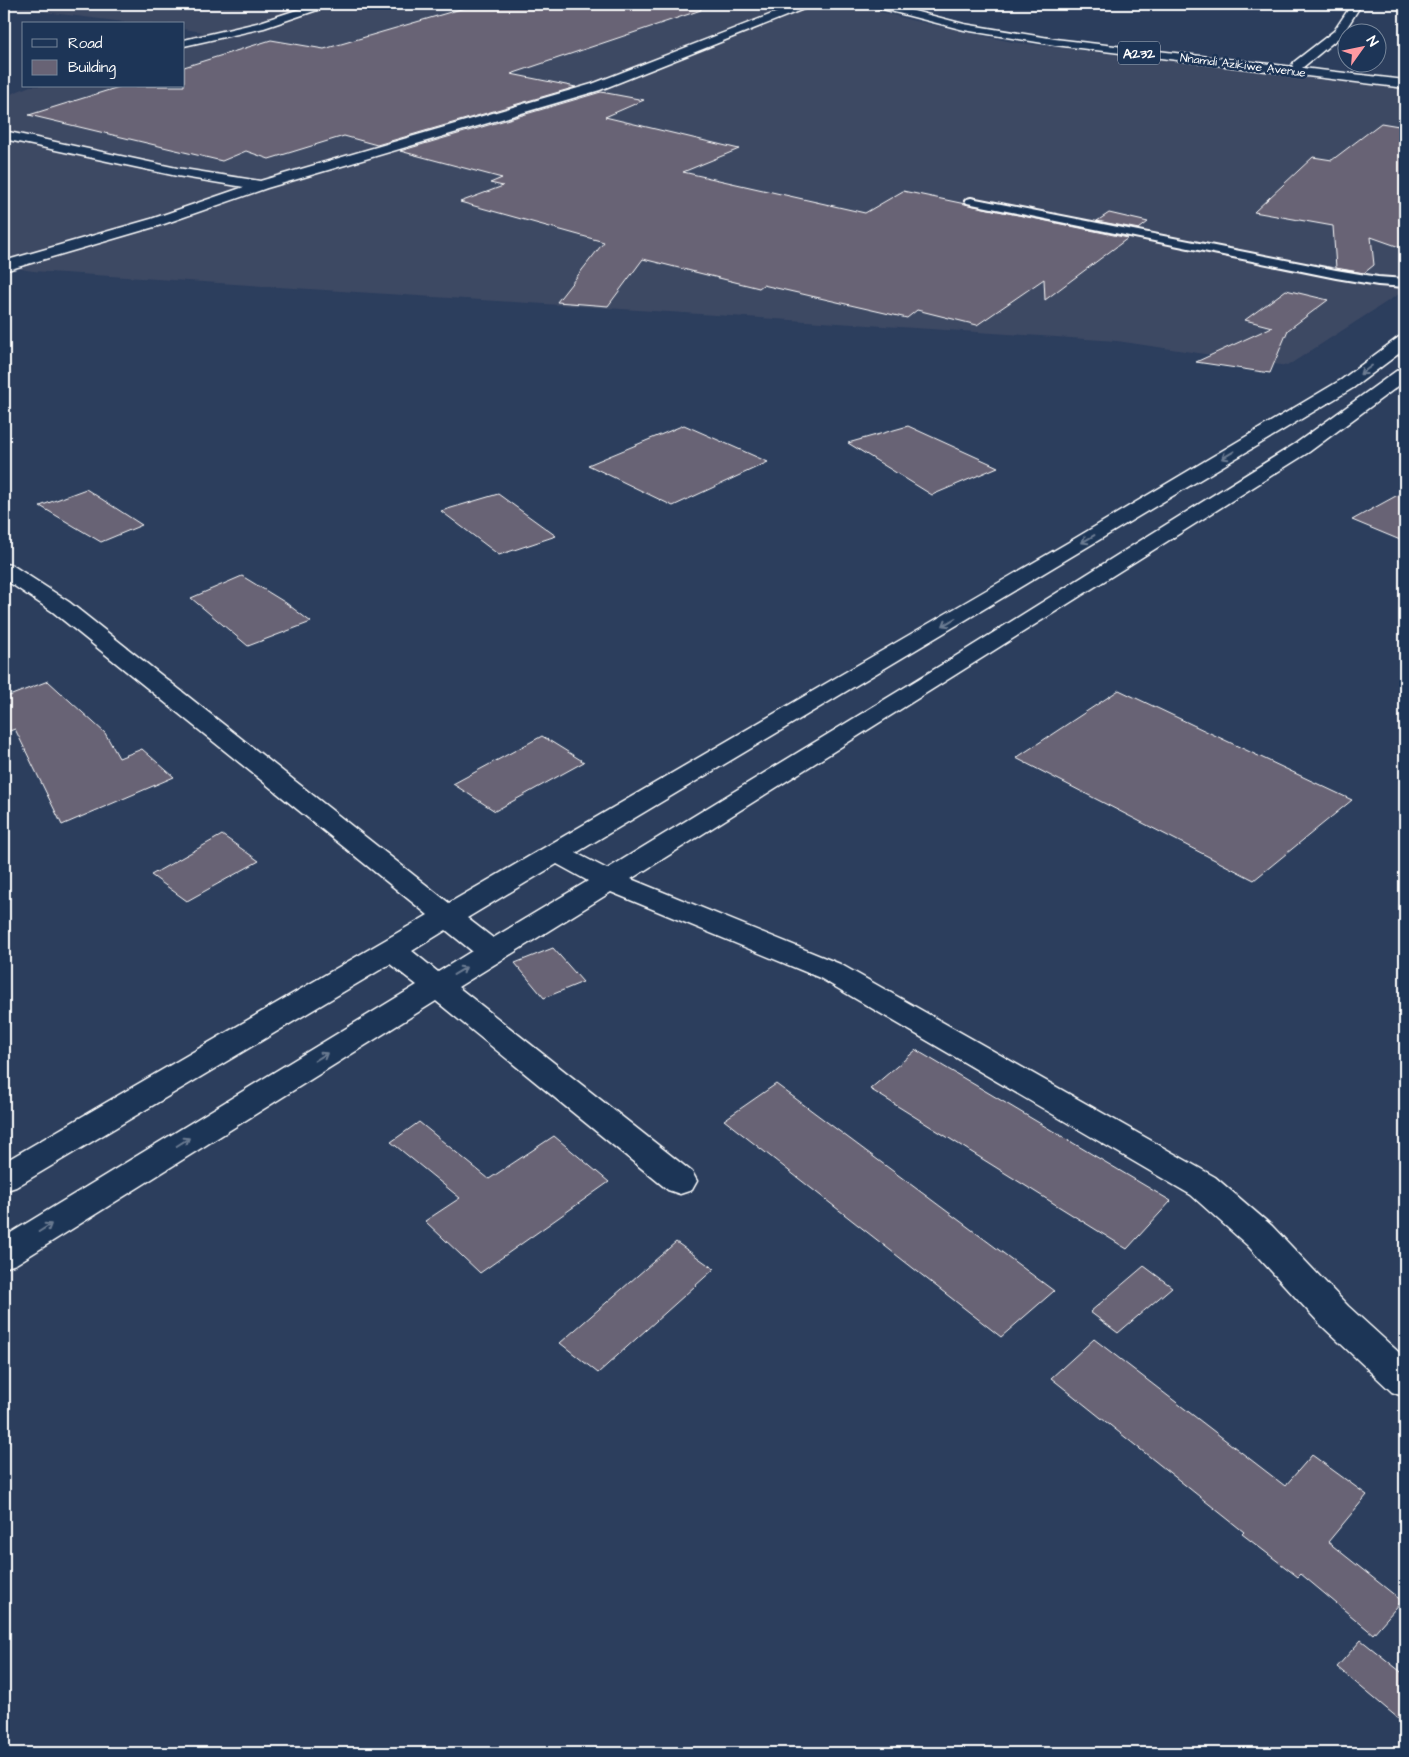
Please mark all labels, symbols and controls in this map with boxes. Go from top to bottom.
legend [22,22,185,88]
north arrow [1336,22,1386,72]
text: N [1361,32,1383,51]
text: Road [68,33,103,54]
road number: A232 [1118,42,1160,64]
street label: Nnamdi Azikiwe Avenue [1179,49,1307,82]
text: Building [68,57,116,79]
one-way arrow [1359,365,1373,375]
one-way arrow [1221,451,1235,461]
one-way arrow [1082,534,1096,544]
one-way arrow [942,617,956,627]
one-way arrow [452,966,466,976]
one-way arrow [314,1051,328,1061]
one-way arrow [176,1137,190,1147]
one-way arrow [38,1222,52,1232]

